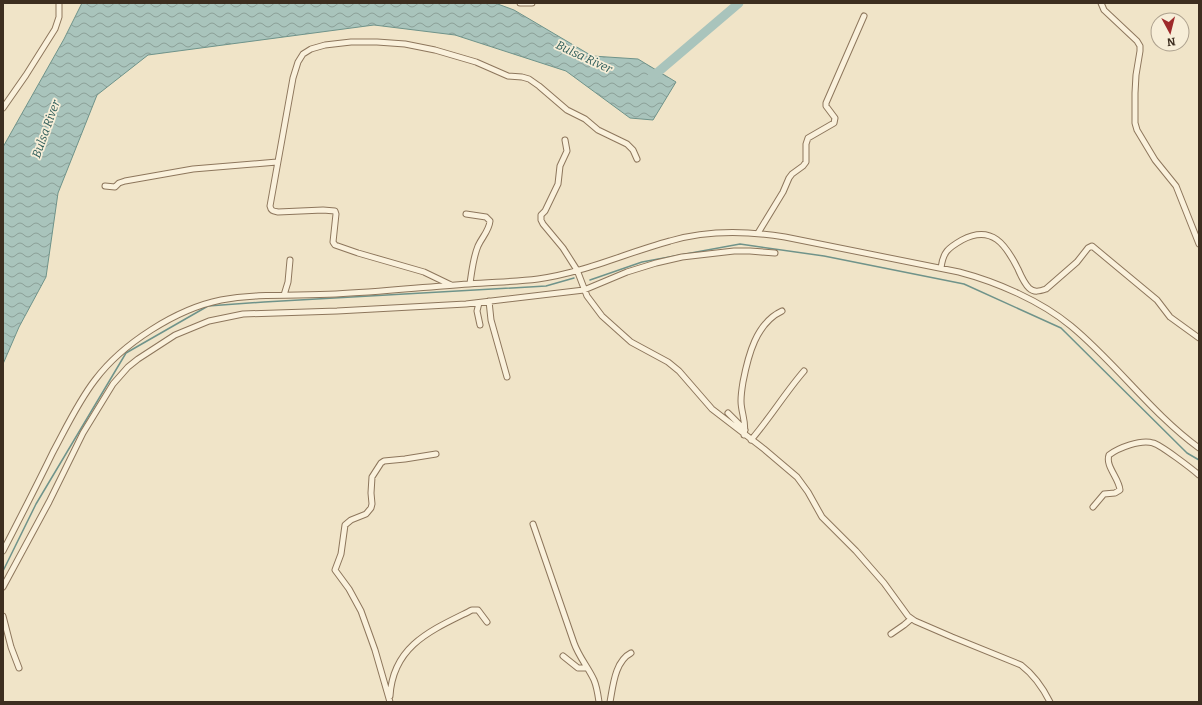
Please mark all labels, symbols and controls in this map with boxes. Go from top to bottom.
north arrow [1150,12,1190,52]
text: N [1166,34,1176,48]
water label: Bulsa River [554,38,615,77]
water label: Bulsa River [29,97,63,160]

